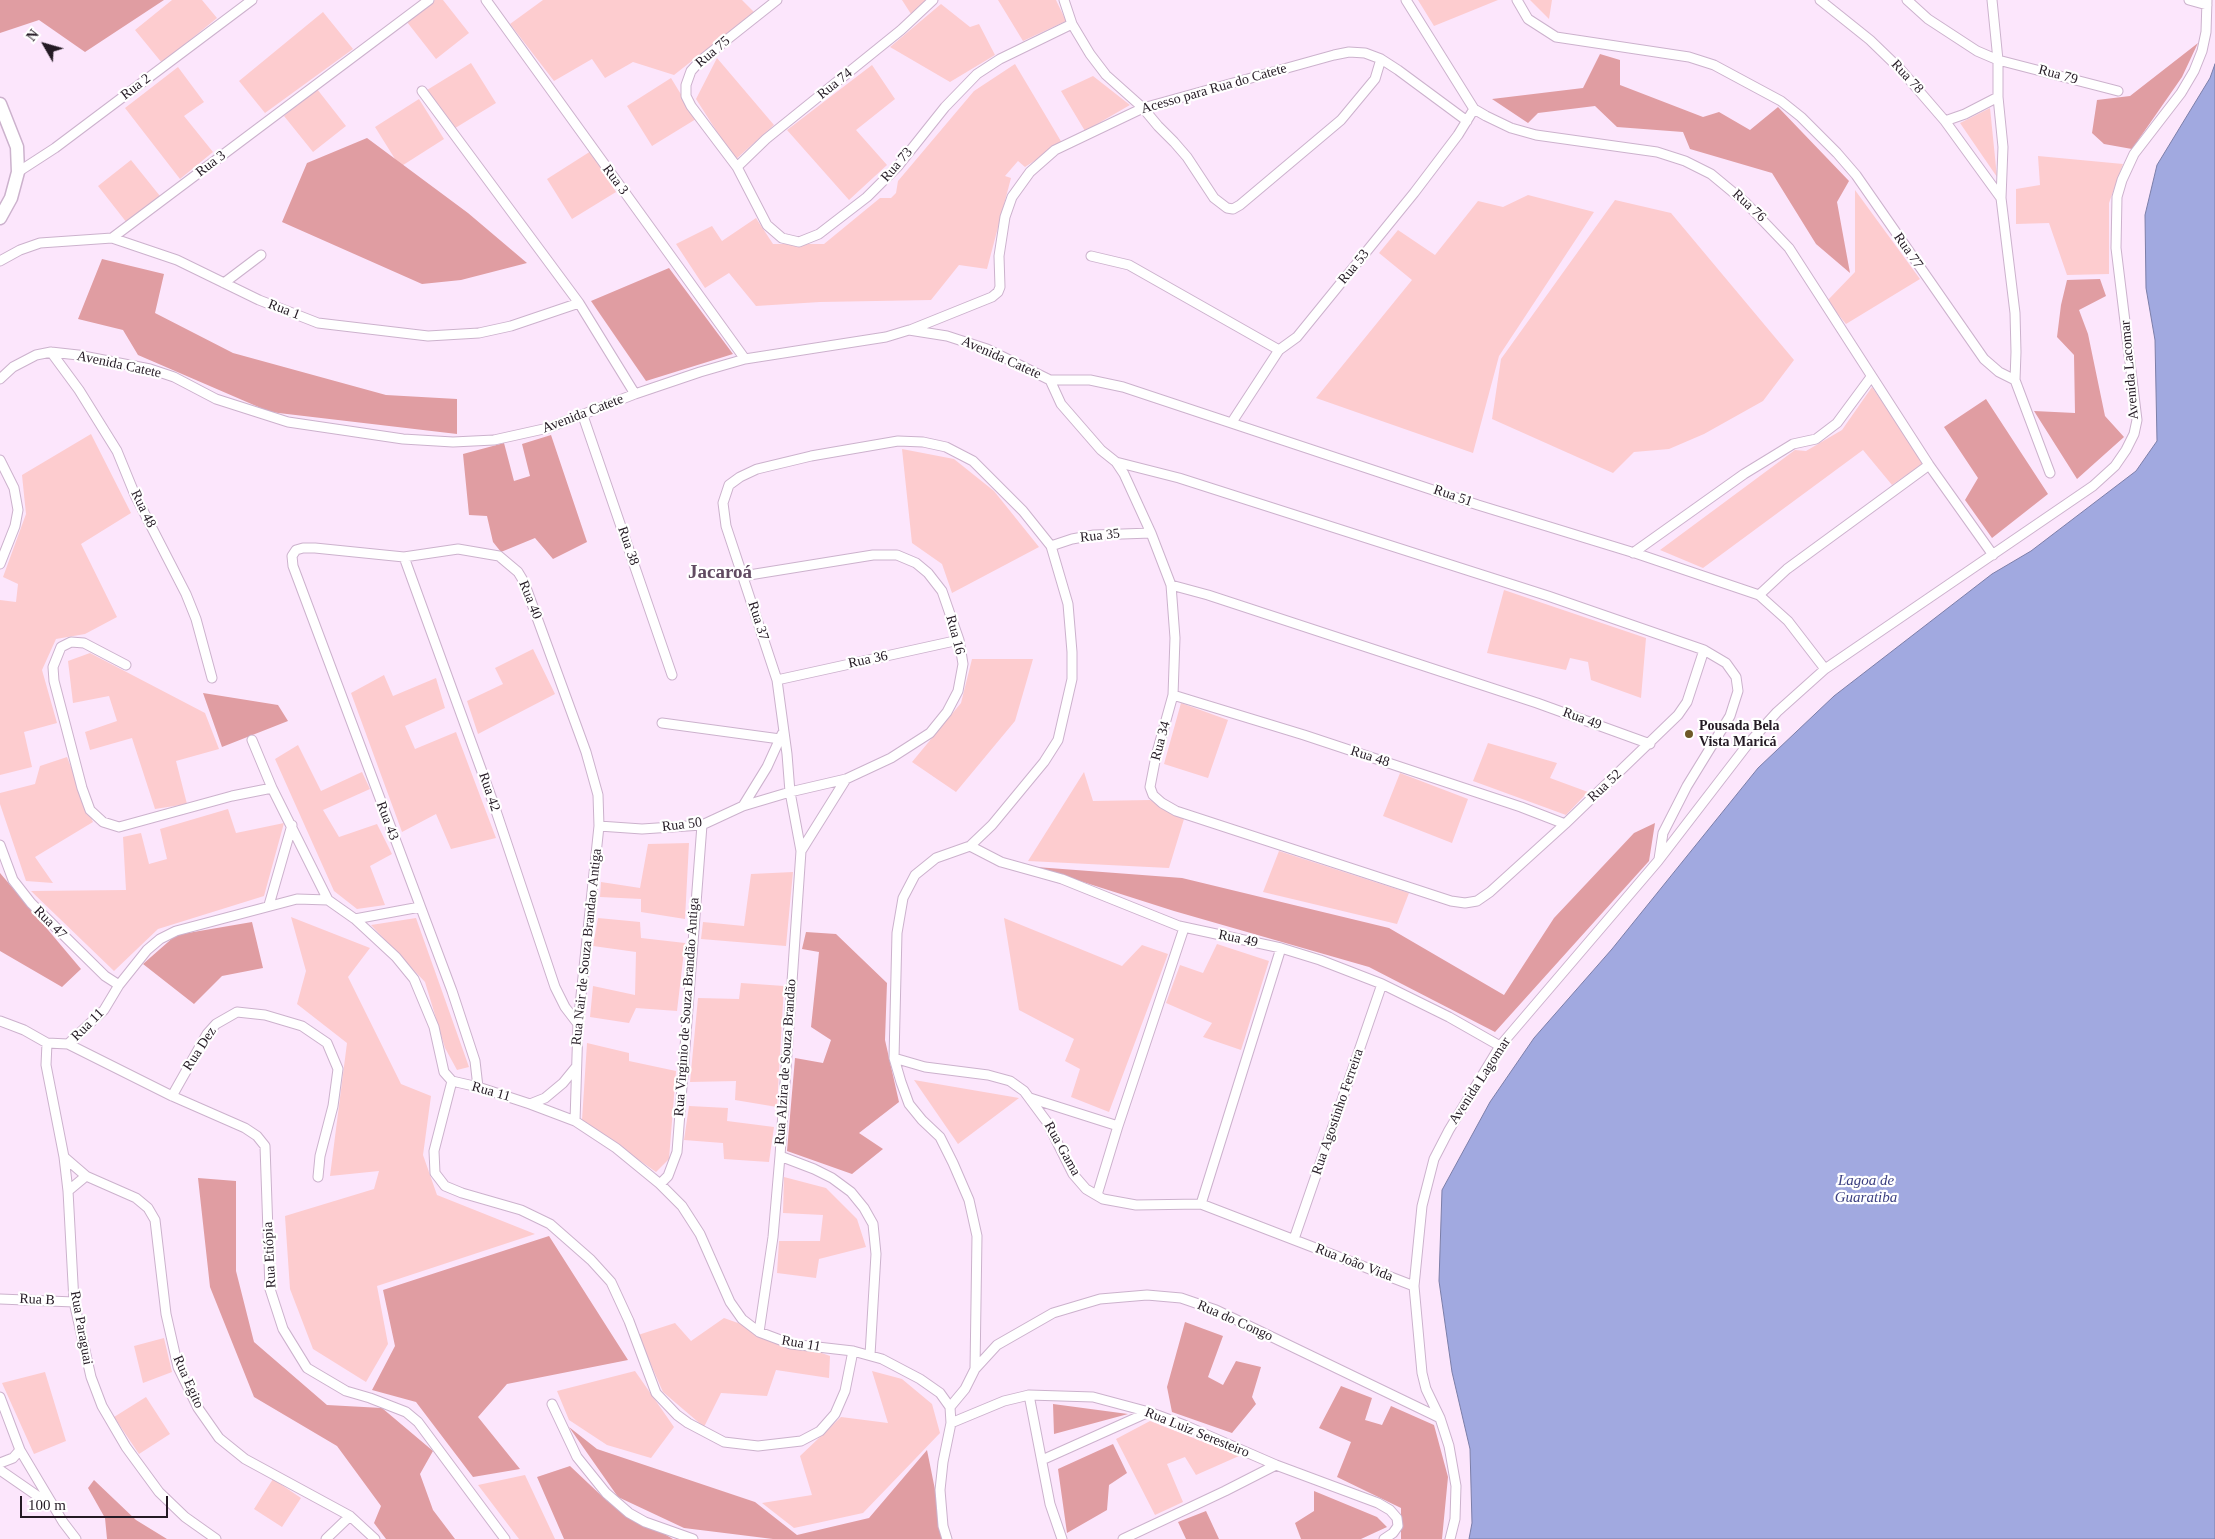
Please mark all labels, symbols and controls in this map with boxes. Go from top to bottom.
north arrow [20,20,70,70]
text: N [24,27,42,44]
street label: Rua 75 [692,33,734,71]
street label: Rua 78 [1887,57,1927,97]
street label: Acesso para Rua do Catete [1139,60,1289,118]
street label: Rua 79 [2036,62,2080,88]
street label: Rua 74 [814,65,856,103]
street label: Rua 2 [118,70,154,104]
street label: Rua 73 [878,144,916,186]
street label: Rua 3 [193,147,229,181]
street label: Rua 3 [598,162,632,198]
street label: Rua 76 [1729,186,1769,226]
street label: Rua 77 [1890,230,1926,272]
street label: Rua 53 [1335,246,1373,288]
street label: Rua 1 [266,296,302,324]
street label: Avenida Lacomar [2117,320,2143,420]
street label: Avenida Catete [958,333,1044,383]
street label: Avenida Catete [75,348,163,382]
street label: Avenida Catete [540,391,626,437]
street label: Rua 51 [1431,482,1475,510]
street label: Rua 48 [127,487,159,531]
street label: Rua 38 [614,524,642,568]
street label: Rua 35 [1079,526,1121,546]
district label: Jacaroá [688,562,752,584]
street label: Rua 40 [515,578,545,622]
street label: Rua 37 [744,599,772,643]
street label: Rua 16 [942,613,968,657]
street label: Rua 36 [847,648,889,672]
street label: Rua 49 [1560,704,1604,734]
place label: Pousada Bela Vista Maricá [1699,718,1780,750]
street label: Rua 34 [1148,719,1174,763]
marker: Pousada Bela Vista Maricá [1683,728,1695,740]
street label: Rua 48 [1348,743,1392,771]
street label: Rua 52 [1585,766,1625,806]
street label: Rua 42 [475,770,503,814]
street label: Rua 43 [372,799,402,843]
street label: Rua 50 [661,814,703,836]
street label: Rua Nair de Souza Brandao Antiga [568,848,606,1046]
street label: Rua Virginio de Souza Brandão Antiga [671,897,703,1117]
street label: Rua 47 [30,903,70,943]
street label: Rua 49 [1217,927,1259,951]
street label: Rua Alzira de Souza Brandão [772,978,800,1146]
street label: Rua 11 [68,1005,108,1045]
street label: Rua Dez [180,1024,220,1074]
street label: Avenida Lagomar [1446,1034,1514,1128]
street label: Rua Agostinho Ferreira [1309,1047,1367,1177]
street label: Rua 11 [470,1078,512,1106]
street label: Rua Gama [1040,1119,1084,1179]
water label: Lagoa de Guaratiba [1835,1172,1897,1207]
street label: Rua Etiópia [260,1221,280,1289]
street label: Rua João Vida [1313,1241,1395,1285]
street label: Rua Paraguai [66,1290,96,1366]
street label: Rua B [19,1291,55,1309]
street label: Rua do Congo [1195,1297,1275,1345]
street label: Rua 11 [780,1332,822,1356]
street label: Rua Egito [169,1353,207,1411]
street label: Rua Luiz Seresteiro [1142,1404,1252,1462]
scale bar [22,1486,170,1518]
text: 100 m [28,1497,66,1513]

